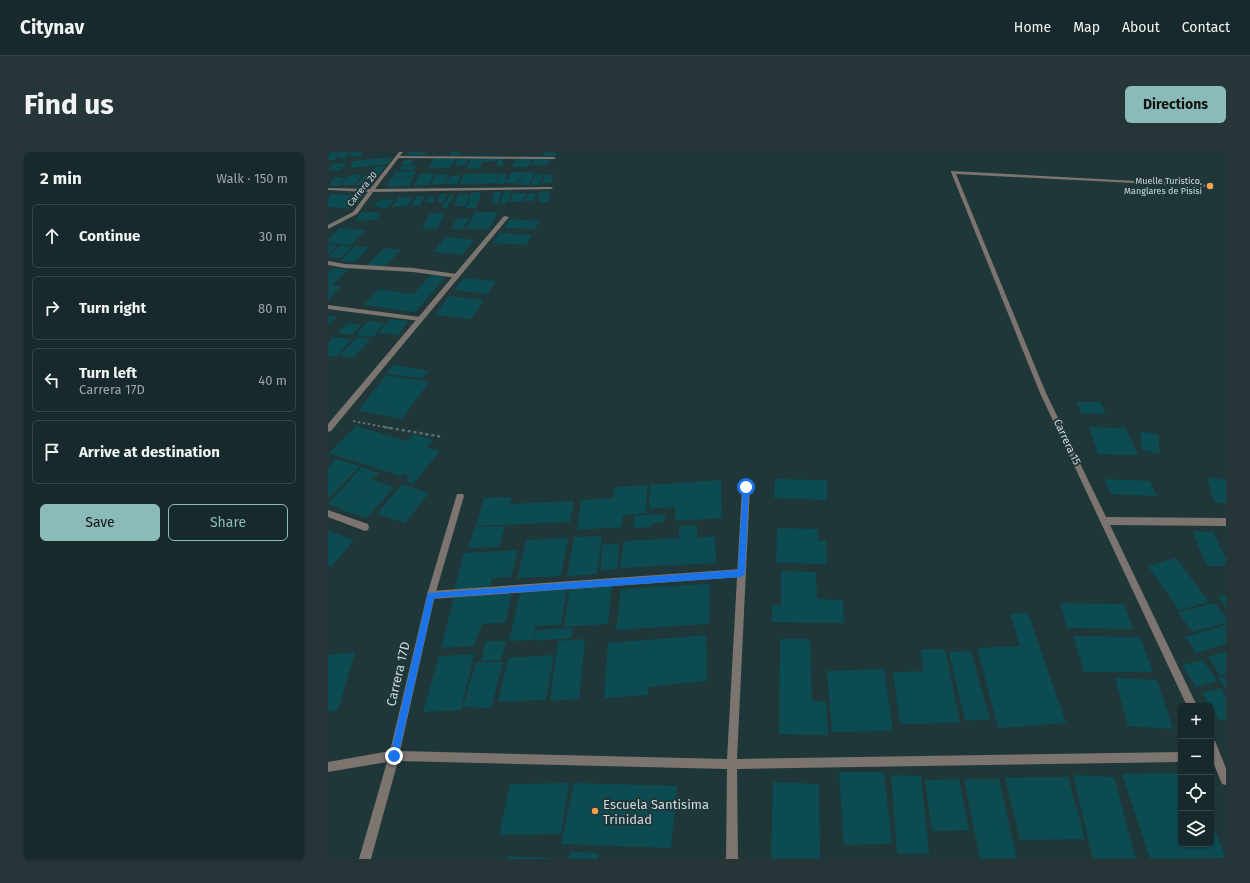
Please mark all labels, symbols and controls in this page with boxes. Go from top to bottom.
text: Citynav [20,16,84,39]
text: Home [1014,19,1051,36]
text: Map [1073,19,1100,36]
text: About [1122,19,1160,36]
text: Contact [1182,19,1230,36]
button: Directions [1125,86,1226,123]
text: Find us [24,88,114,121]
text: 2 min [40,168,82,189]
street label: Carrera 20 [345,170,379,208]
text: Walk · 150 m [216,171,288,186]
place label: Muelle Turistico, Manglares de Pisisi [1124,176,1202,196]
marker: Muelle Turistico, Manglares de Pisisi [1205,181,1215,191]
icon: ahead [41,225,63,247]
text: Continue [79,227,140,245]
text: 30 m [259,229,287,244]
icon: right [41,297,63,319]
text: Turn right [79,299,146,317]
text: 80 m [258,301,287,316]
text: Turn left [79,364,137,382]
icon: left [41,369,63,391]
text: 40 m [258,373,287,388]
text: Carrera 17D [79,382,145,397]
street label: Carrera 15 [1051,417,1083,467]
icon: arrive [41,441,63,463]
text: Arrive at destination [79,443,220,461]
route start [737,478,755,496]
button: Save [40,504,160,541]
button: Share [168,504,288,541]
street label: Carrera 17D [383,640,413,708]
map controls [1178,703,1214,847]
button: + [1178,703,1214,739]
button: − [1178,739,1214,775]
route end [385,747,403,765]
button: locate [1178,775,1214,811]
place label: Escuela Santisima Trinidad [603,797,709,827]
marker: Escuela Santisima Trinidad [590,806,600,816]
button: layers [1178,811,1214,847]

